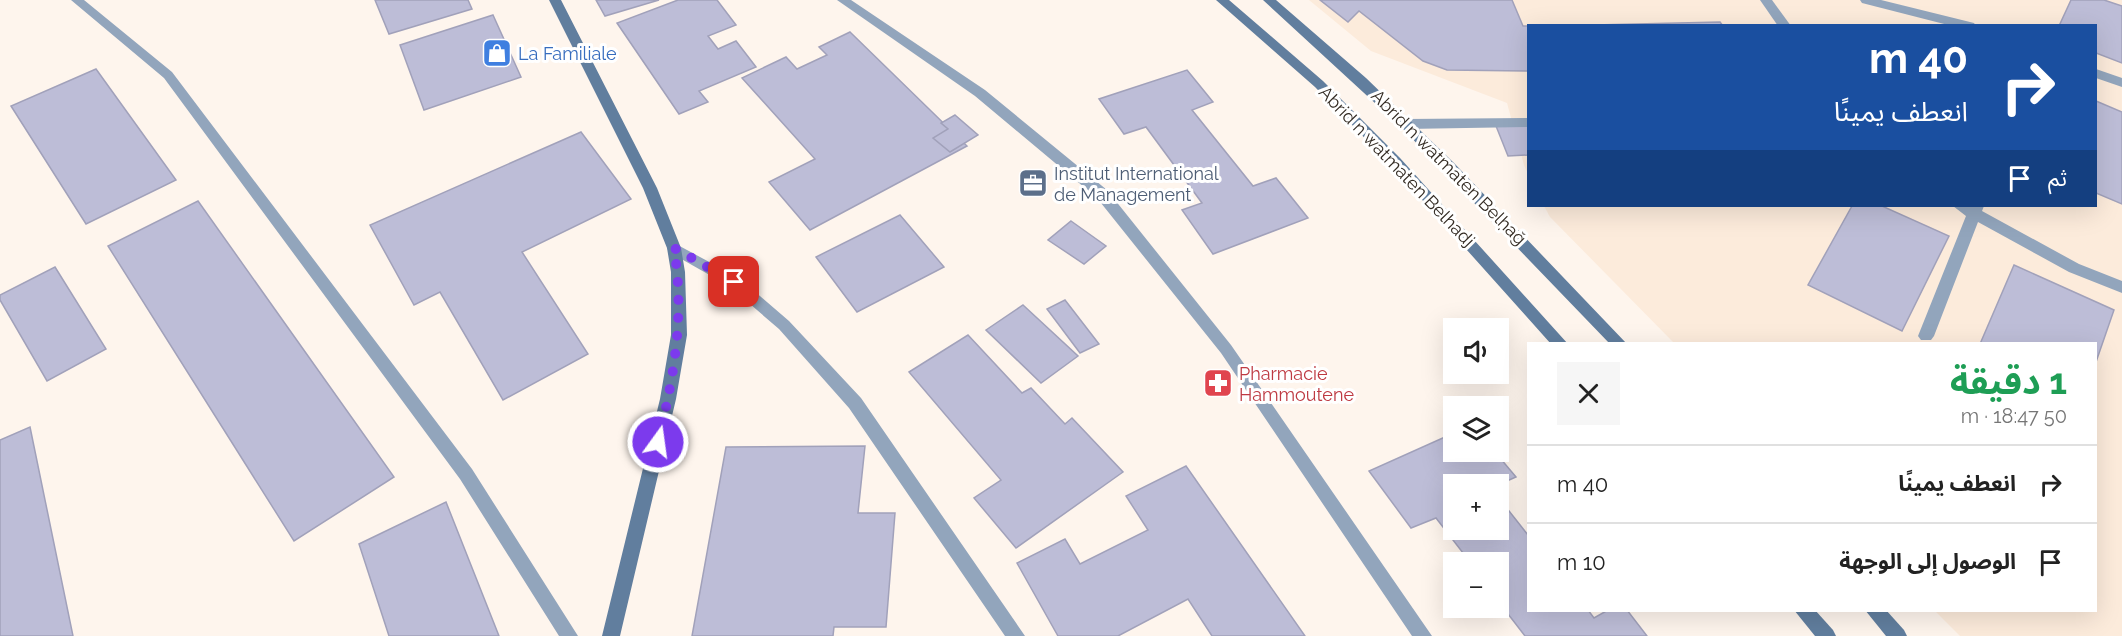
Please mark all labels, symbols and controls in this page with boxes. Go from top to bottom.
text: 40 m [1869,34,1968,83]
shop icon: La Familiale [481,37,513,69]
place label: La Familiale [518,43,617,64]
icon: right [1989,48,2067,126]
street label: Abrid n watmaten Belhadj [1315,81,1479,251]
street label: Abrid n watmaten Belḥaǧ [1367,85,1531,249]
text: انعطف يمينًا [1834,96,1968,127]
icon: arrive [2003,162,2036,195]
place label: Institut International de Management [1054,163,1219,205]
text: ثم [2048,165,2067,191]
office icon: Institut International de Management [1017,167,1049,199]
pin [708,256,759,307]
icon: arrive [717,265,750,298]
map controls [1443,318,1509,618]
button: sound [1443,318,1509,384]
text: 1 دقيقة [1950,360,2067,402]
button: close [1557,362,1620,425]
place label: Pharmacie Hammoutene [1239,363,1354,405]
pharmacy icon: Pharmacie Hammoutene [1202,367,1234,399]
button: layers [1443,396,1509,462]
text: 50 m · 18:47 [1961,404,2067,428]
position arrow [626,410,690,474]
icon: right [2034,468,2067,501]
text: انعطف يمينًا [1898,470,2016,496]
text: 40 m [1557,471,1608,497]
button: + [1443,474,1509,540]
icon: arrive [2034,546,2067,579]
text: الوصول إلى الوجهة [1839,548,2016,574]
text: 10 m [1557,549,1606,575]
button: − [1443,552,1509,618]

